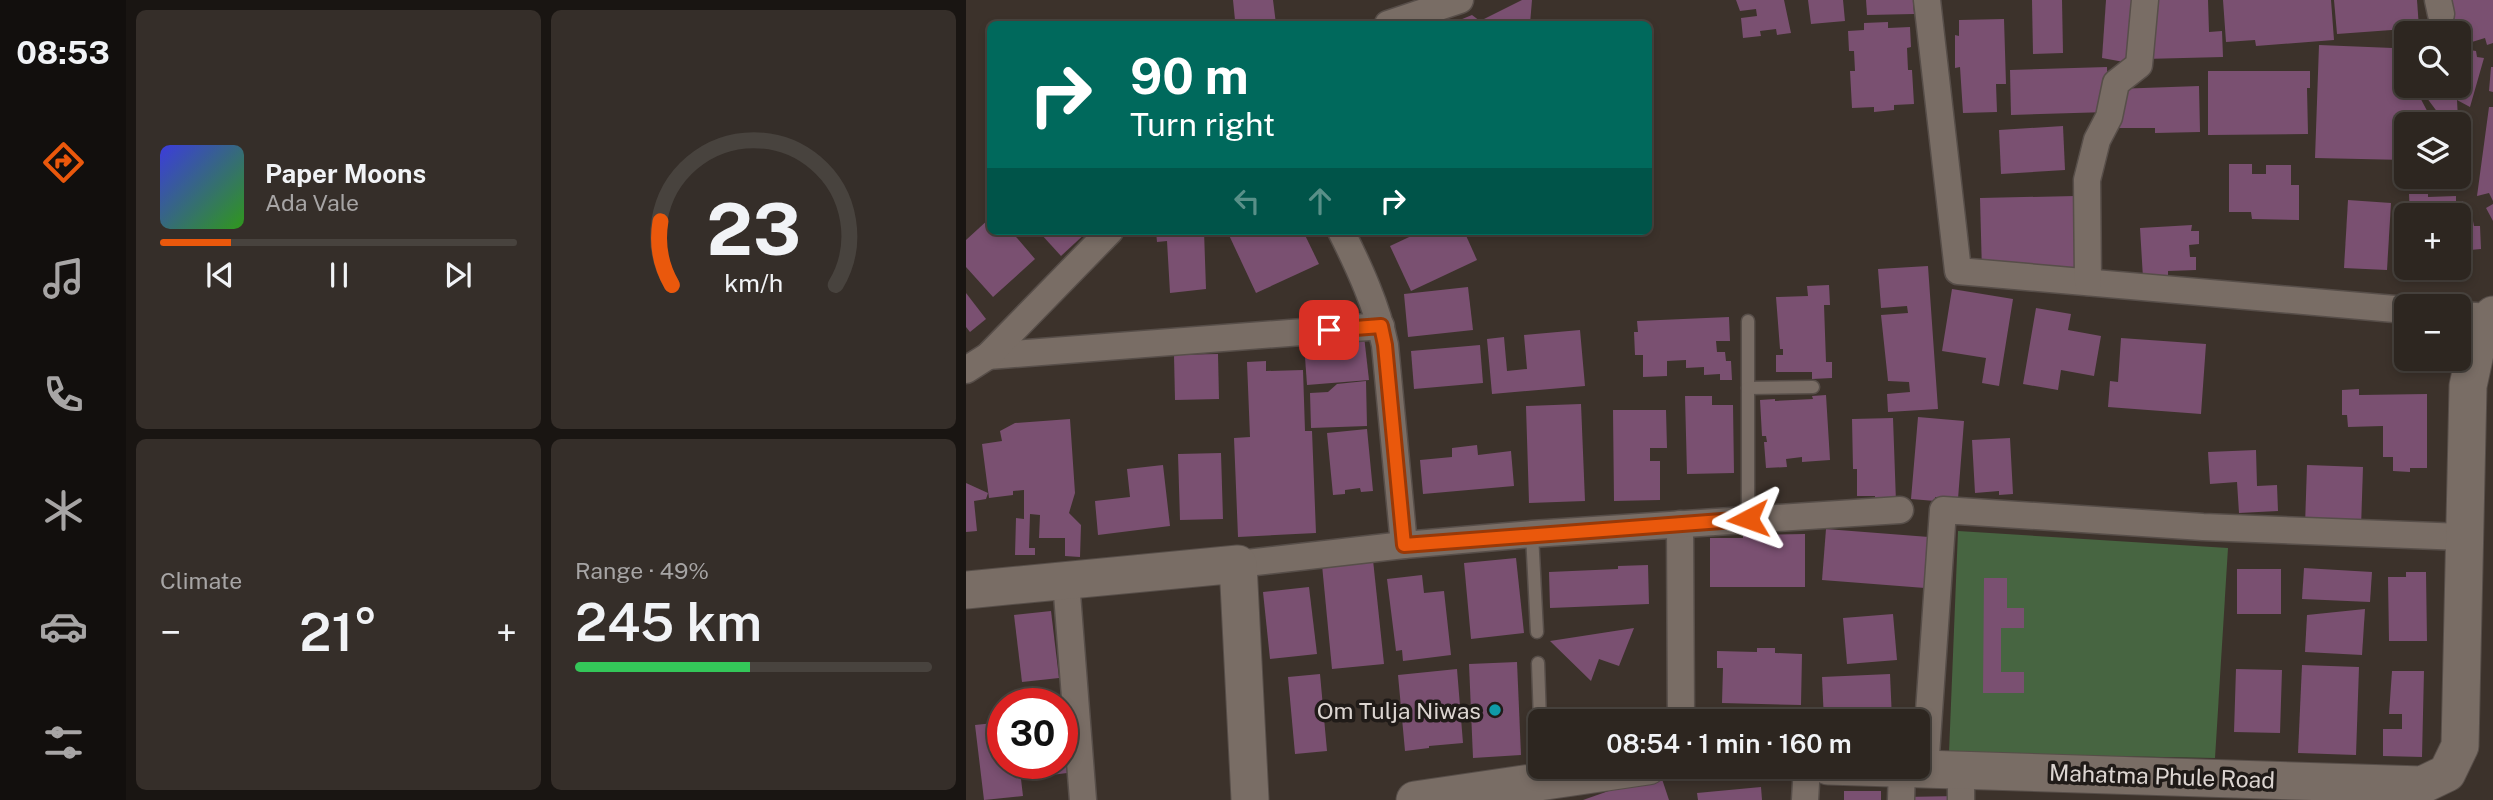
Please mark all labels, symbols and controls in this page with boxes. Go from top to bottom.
map controls [2394,21,2471,371]
button: search [2394,21,2471,98]
text: 08:53 [16,34,110,71]
text: 90 m [1130,47,1249,105]
icon: right [1015,49,1106,140]
text: Turn right [1130,106,1275,143]
button: layers [2394,112,2471,189]
icon: directions [39,138,88,187]
text: Paper Moons [265,158,426,189]
icon: left [1228,182,1266,220]
icon: ahead [1301,182,1339,220]
icon: right [1374,182,1412,220]
text: 23 [706,187,801,272]
text: Ada Vale [265,189,359,216]
button: + [2394,203,2471,280]
icon: music [39,254,88,303]
icon: previous [201,256,239,294]
icon: pause [320,256,358,294]
icon: next [439,256,477,294]
text: km/h [724,268,783,298]
button: − [2394,294,2471,371]
pin [1299,300,1359,360]
icon: arrive [1310,311,1348,349]
icon: phone [39,370,88,419]
position arrow [1711,482,1785,556]
icon: climate [39,486,88,535]
text: Range · 49% [575,557,709,584]
text: Climate [160,567,242,594]
text: 245 km [575,592,762,653]
icon: car [39,602,88,651]
text: 21° [299,602,378,663]
text: − [160,610,181,655]
text: + [496,610,517,655]
speed limit sign: 30 [987,688,1078,779]
place label: Om Tulja Niwas [1317,697,1481,724]
marker: Om Tulja Niwas [1487,702,1503,718]
icon: filters [39,718,88,767]
text: 08:54 · 1 min · 160 m [1606,728,1852,759]
street label: Mahatma Phule Road [2048,759,2276,793]

